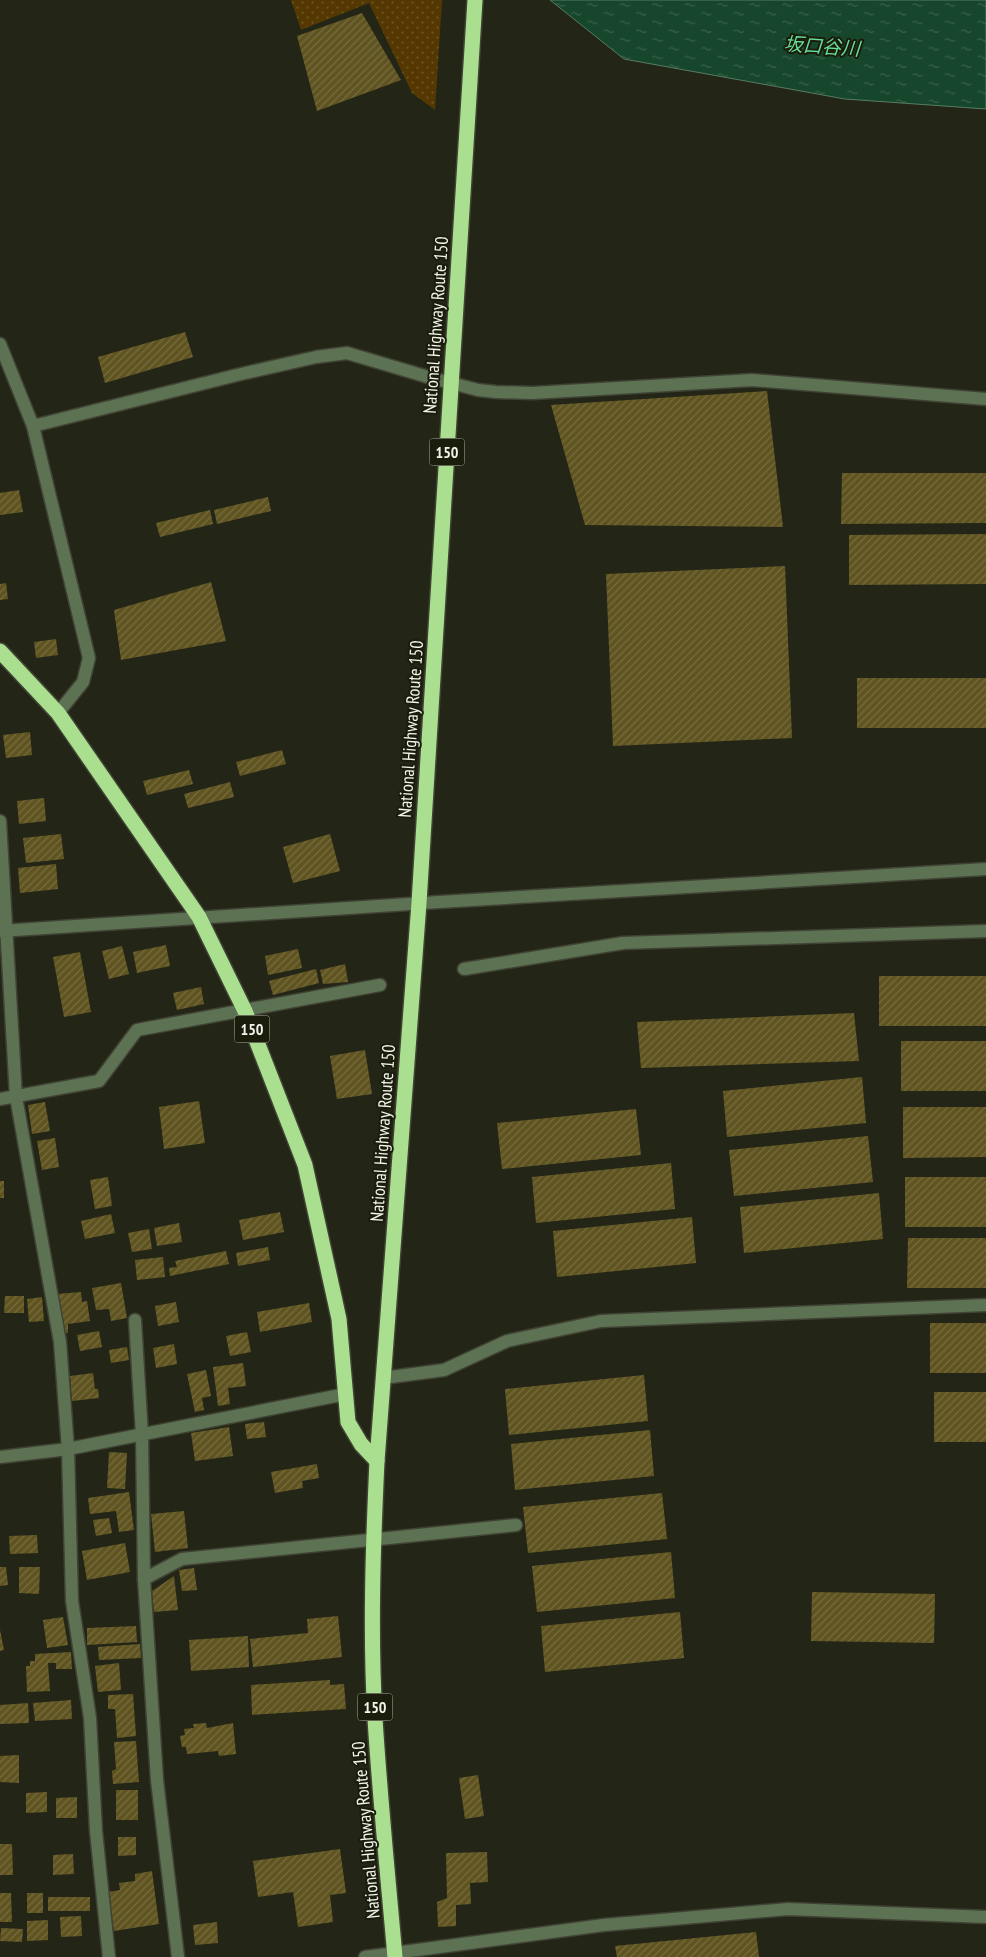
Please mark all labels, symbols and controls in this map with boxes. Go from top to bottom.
water label: 坂口谷川 [783,31,863,61]
street label: National Highway Route 150 [418,236,453,414]
road number: 150 [430,438,464,466]
street label: National Highway Route 150 [393,640,428,818]
road number: 150 [234,1016,270,1042]
street label: National Highway Route 150 [365,1044,400,1222]
road number: 150 [358,1694,392,1720]
street label: National Highway Route 150 [346,1741,385,1920]

